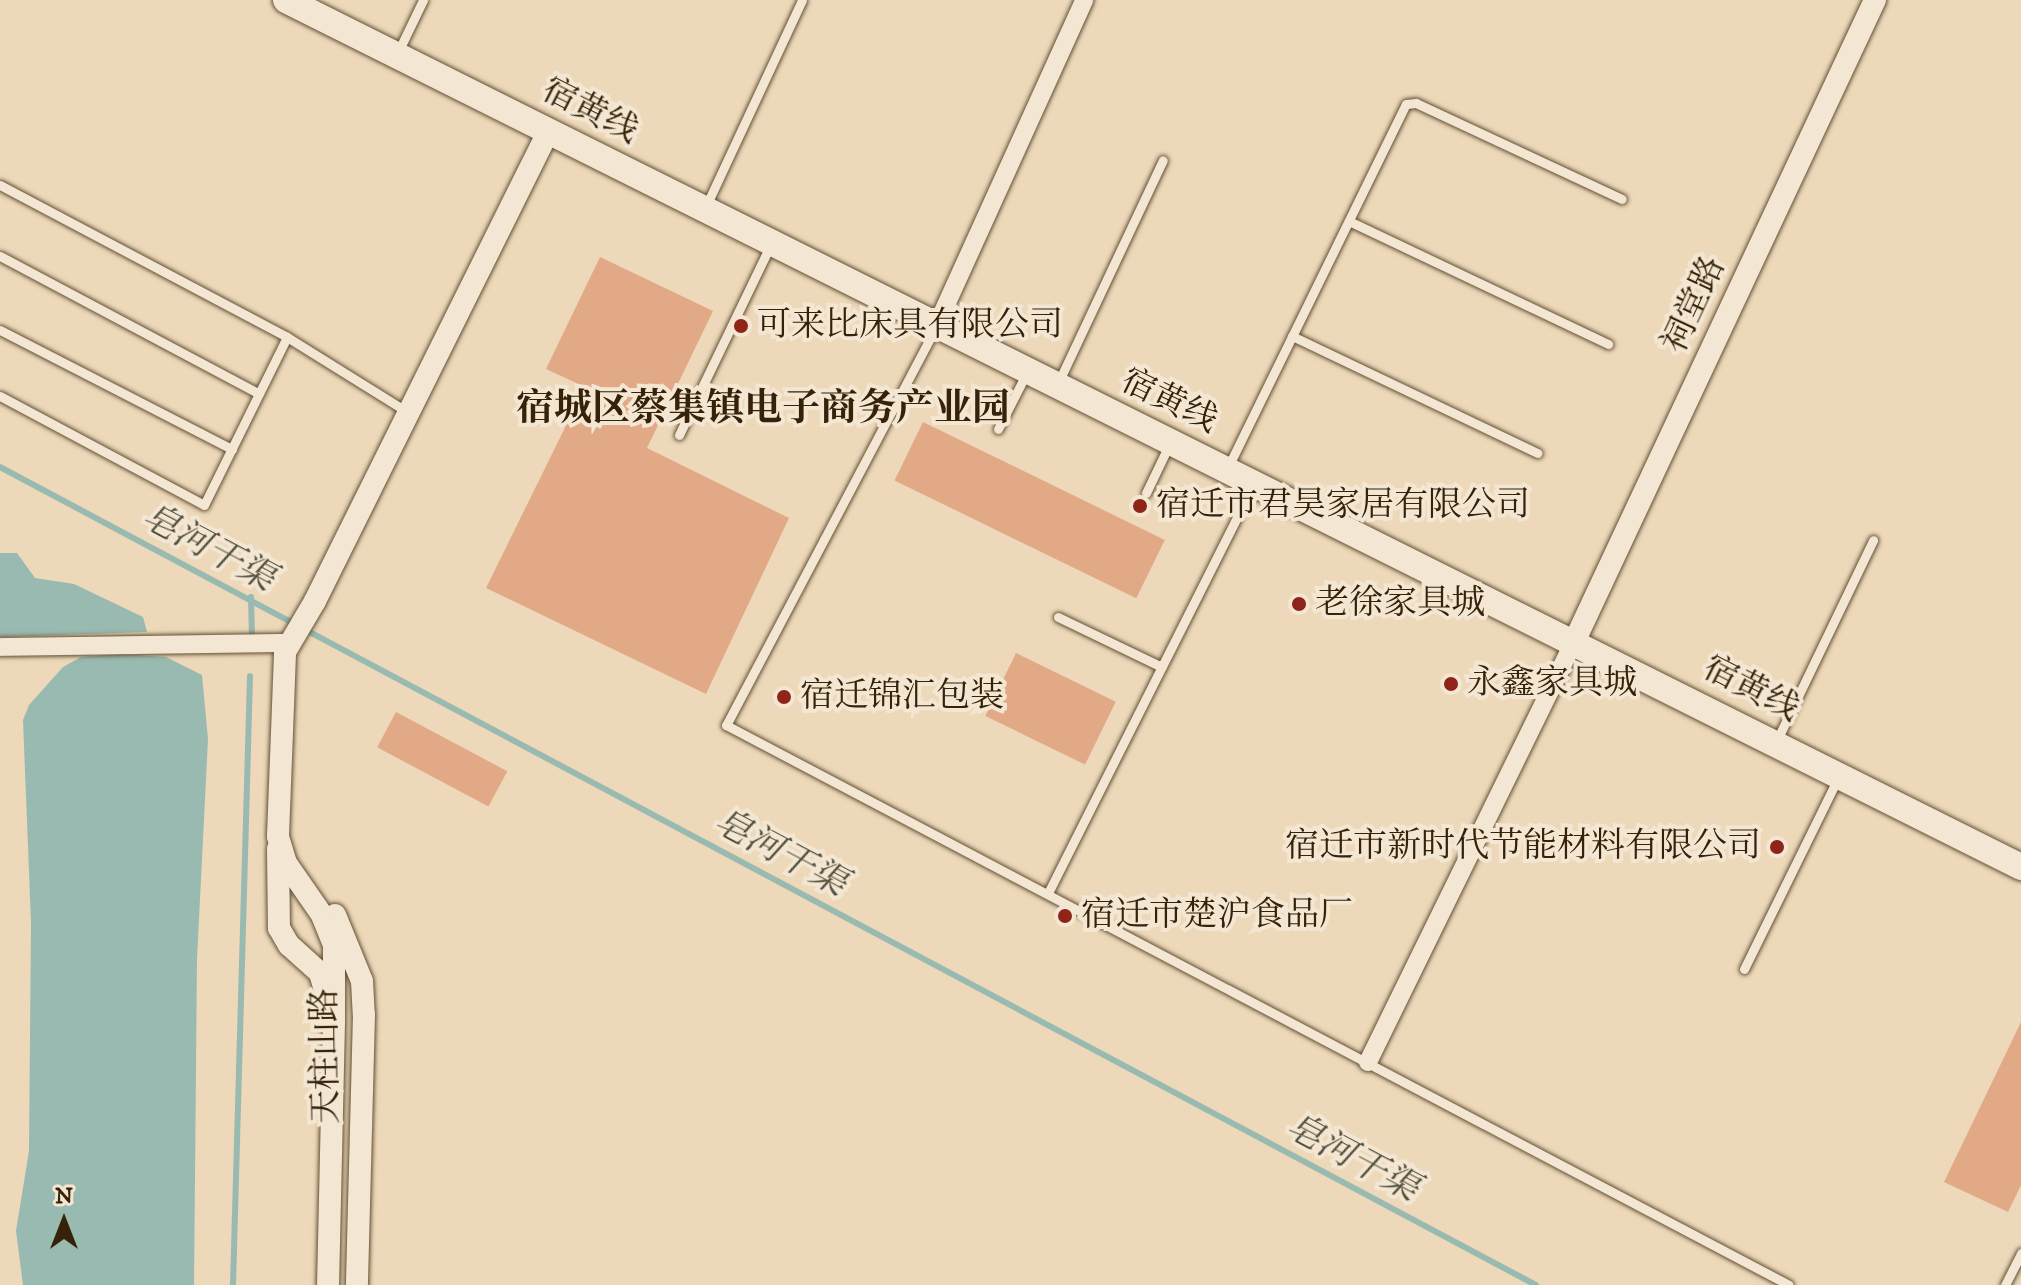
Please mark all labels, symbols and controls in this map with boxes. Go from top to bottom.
street label: 宿黄线 [535,70,645,152]
street label: 祠堂路 [1654,250,1734,360]
place label: 可来比床具有限公司 [757,306,1063,346]
marker: 可来比床具有限公司 [732,317,750,335]
street label: 宿黄线 [1114,360,1224,442]
district label: 宿城区蔡集镇电子商务产业园 [516,387,1010,433]
place label: 宿迁市君昊家居有限公司 [1156,486,1530,526]
water label: 皂河干渠 [134,495,282,601]
marker: 宿迁市君昊家居有限公司 [1131,497,1149,515]
place label: 老徐家具城 [1315,584,1485,624]
marker: 老徐家具城 [1290,595,1308,613]
street label: 宿黄线 [1696,648,1806,730]
place label: 永鑫家具城 [1467,664,1637,704]
marker: 永鑫家具城 [1442,675,1460,693]
place label: 宿迁锦汇包装 [800,677,1004,717]
marker: 宿迁锦汇包装 [775,688,793,706]
water label: 皂河干渠 [706,800,854,906]
place label: 宿迁市新时代节能材料有限公司 [1285,827,1761,867]
marker: 宿迁市新时代节能材料有限公司 [1768,838,1786,856]
place label: 宿迁市楚沪食品厂 [1081,896,1353,936]
marker: 宿迁市楚沪食品厂 [1056,907,1074,925]
street label: 天柱山路 [304,988,348,1124]
water label: 皂河干渠 [1278,1105,1426,1211]
north arrow [24,1181,104,1261]
text: N [55,1183,73,1210]

